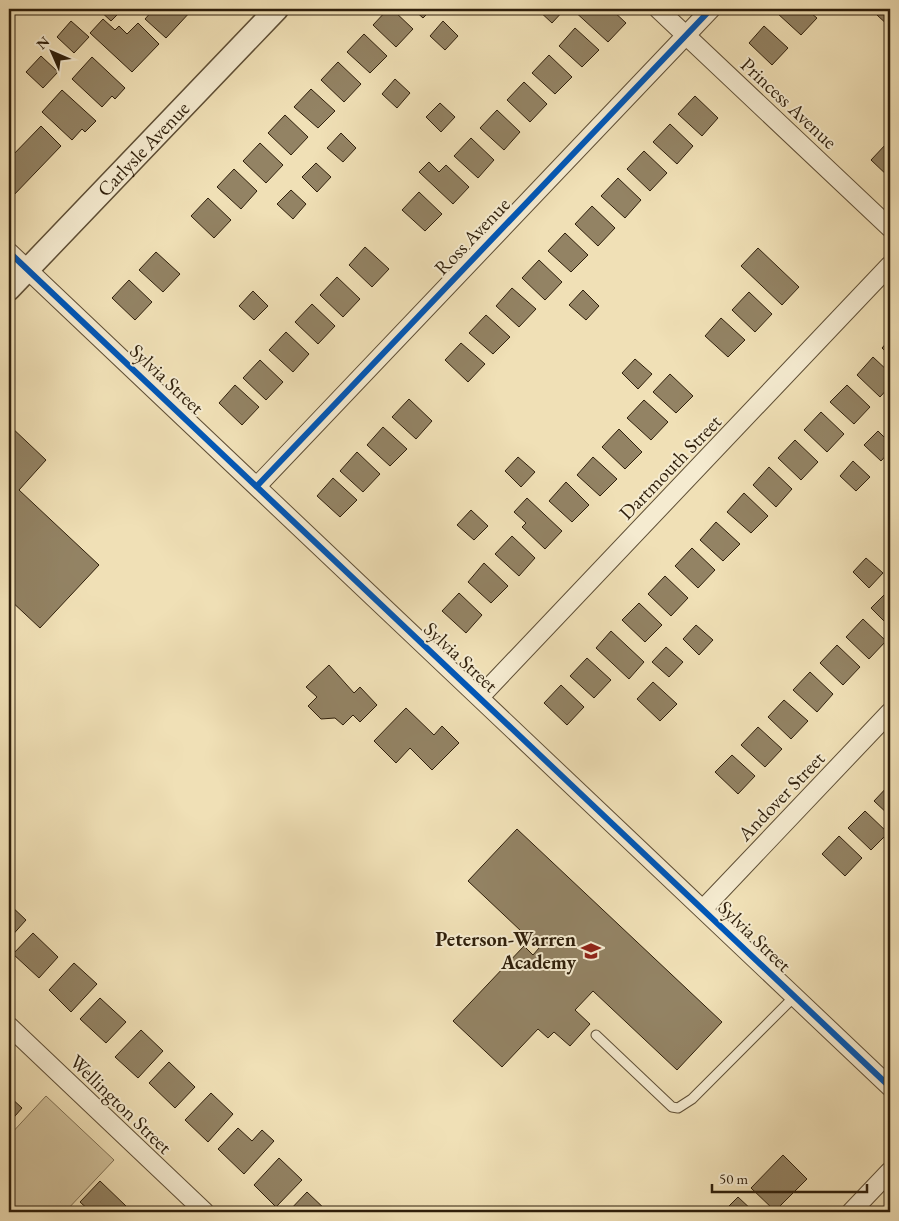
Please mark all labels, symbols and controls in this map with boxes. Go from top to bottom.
north arrow [28,28,78,78]
text: N [32,32,54,53]
street label: Princess Avenue [735,52,843,155]
street label: Carlysle Avenue [91,95,195,202]
street label: Ross Avenue [428,191,516,280]
street label: Sylvia Street [124,338,210,421]
street label: Dartmouth Street [613,408,727,525]
street label: Sylvia Street [418,616,504,699]
street label: Andover Street [731,745,831,847]
street label: Sylvia Street [713,895,798,978]
place label: Peterson-Warren Academy [435,926,576,975]
school or university icon: Peterson-Warren Academy [580,940,602,962]
street label: Wellington Street [64,1049,178,1160]
scale bar [712,1161,866,1193]
text: 50 m [719,1169,748,1188]

